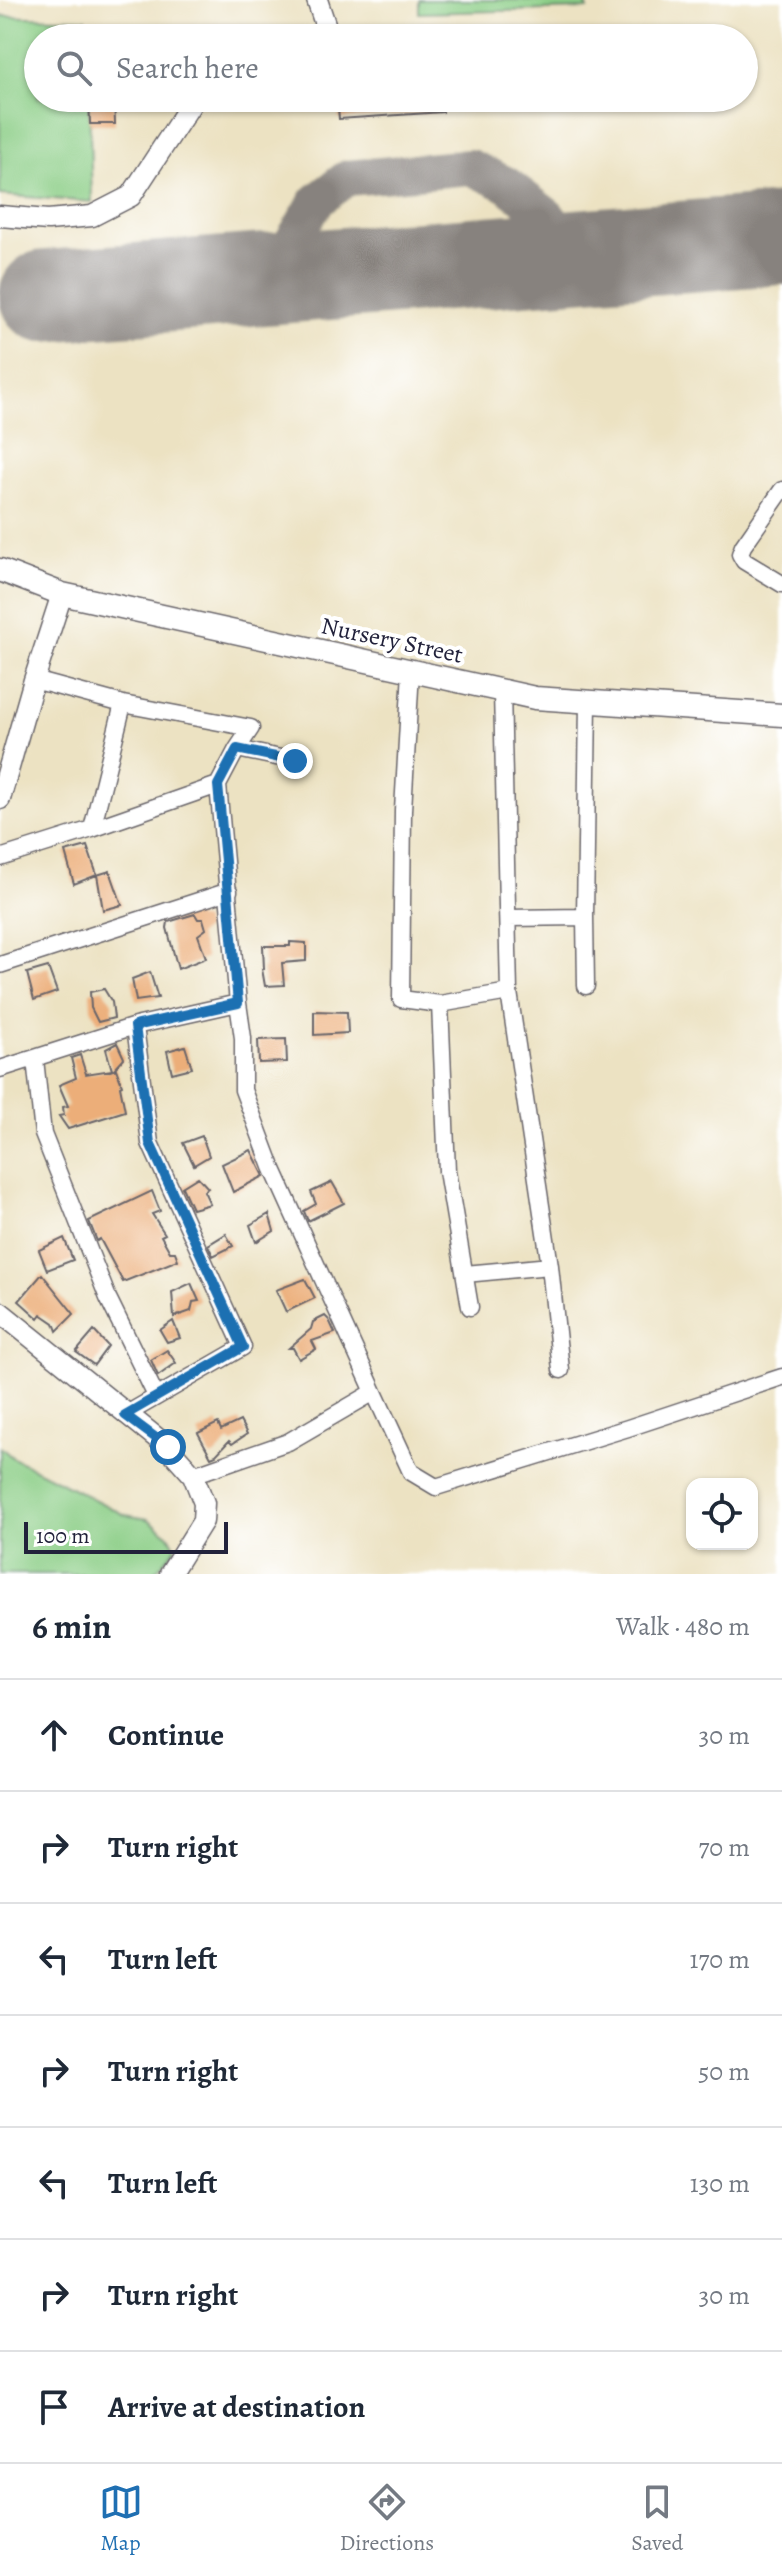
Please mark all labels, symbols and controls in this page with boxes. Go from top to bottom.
search box [24,24,758,112]
icon: search [52,46,96,90]
text: Search here [116,48,259,88]
street label: Nursery Street [318,609,466,671]
route end [277,743,313,779]
route start [150,1429,186,1465]
map controls [686,1478,758,1550]
button: locate [686,1478,758,1550]
scale bar [24,1518,228,1554]
text: 100 m [36,1521,90,1551]
text: 6 min [32,1603,111,1650]
text: Walk · 480 m [616,1609,750,1644]
icon: ahead [32,1713,76,1757]
text: Continue [108,1715,224,1755]
text: 30 m [699,1718,750,1753]
icon: right [32,1825,76,1869]
text: Turn right [108,1827,238,1867]
text: 70 m [698,1830,750,1865]
icon: left [32,1937,76,1981]
text: Turn left [108,1939,217,1979]
text: 170 m [690,1942,750,1977]
icon: right [32,2049,76,2093]
text: Turn right [108,2051,238,2091]
text: 50 m [698,2054,750,2089]
icon: left [32,2161,76,2205]
text: Turn left [108,2163,217,2203]
text: 130 m [690,2166,750,2201]
icon: right [32,2273,76,2317]
text: Turn right [108,2275,238,2315]
text: 30 m [699,2278,750,2313]
icon: arrive [32,2385,76,2429]
text: Arrive at destination [108,2387,365,2427]
tab: Map [99,2480,143,2558]
tab: Directions [340,2480,434,2558]
tab: Saved [631,2480,683,2558]

